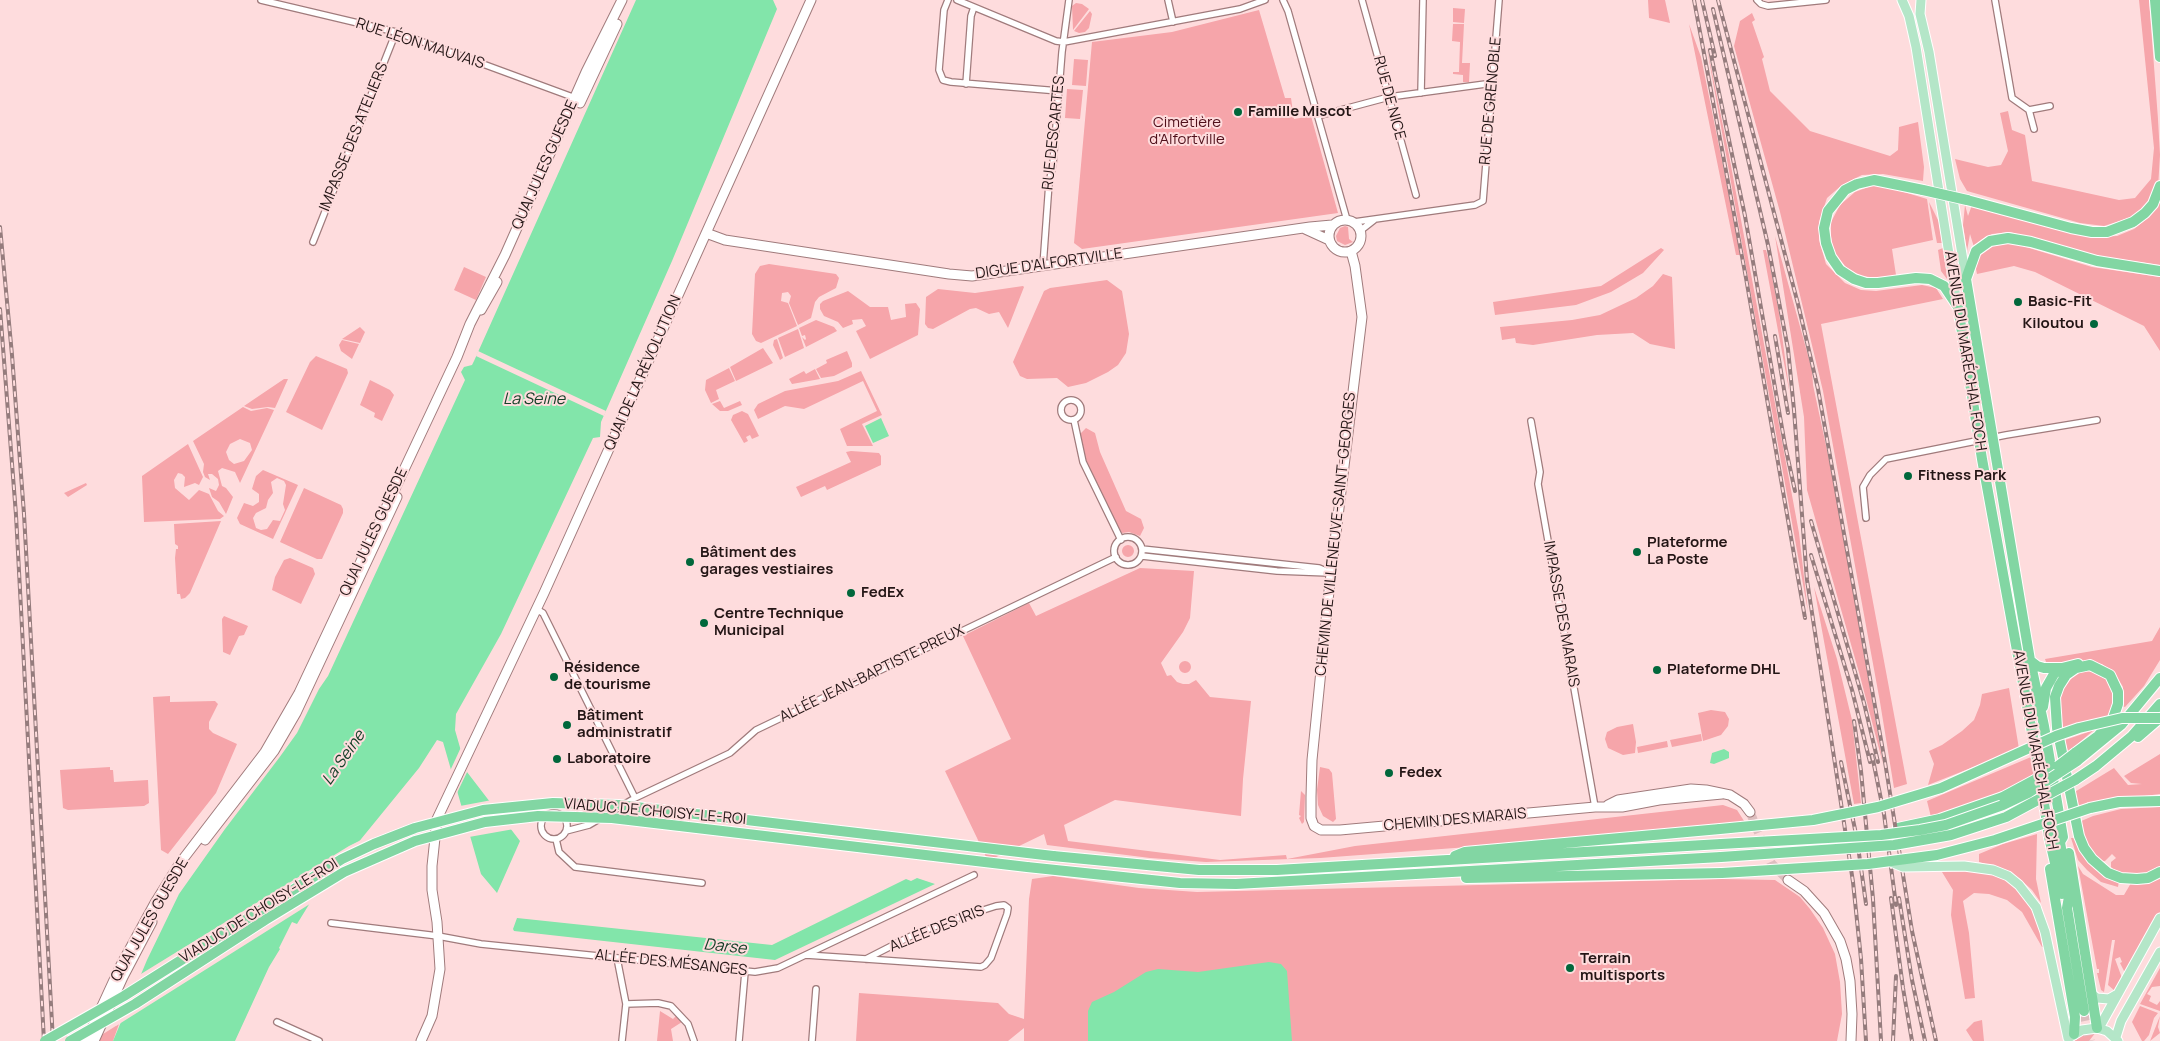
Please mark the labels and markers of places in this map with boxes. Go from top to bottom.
place label: Famille Miscot [1248,103,1352,121]
marker: Famille Miscot [1232,106,1244,118]
place label: Basic-Fit [2028,293,2092,311]
marker: Basic-Fit [2012,296,2024,308]
place label: Kiloutou [2022,315,2084,333]
marker: Kiloutou [2088,318,2100,330]
place label: Fitness Park [1918,467,2006,485]
marker: Fitness Park [1902,470,1914,482]
place label: Plateforme La Poste [1647,534,1728,569]
place label: Bâtiment des garages vestiaires [700,544,833,579]
marker: Plateforme La Poste [1631,546,1643,558]
marker: Bâtiment des garages vestiaires [684,556,696,568]
place label: FedEx [861,584,904,602]
marker: FedEx [845,587,857,599]
place label: Centre Technique Municipal [714,605,844,640]
marker: Centre Technique Municipal [698,617,710,629]
place label: Résidence de tourisme [564,659,651,694]
place label: Plateforme DHL [1667,661,1780,679]
marker: Plateforme DHL [1651,664,1663,676]
marker: Résidence de tourisme [548,671,560,683]
place label: Bâtiment administratif [577,707,672,742]
marker: Bâtiment administratif [561,719,573,731]
place label: Laboratoire [567,750,651,768]
marker: Laboratoire [551,753,563,765]
place label: Fedex [1399,764,1442,782]
marker: Fedex [1383,767,1395,779]
place label: Terrain multisports [1580,950,1665,985]
marker: Terrain multisports [1564,962,1576,974]

